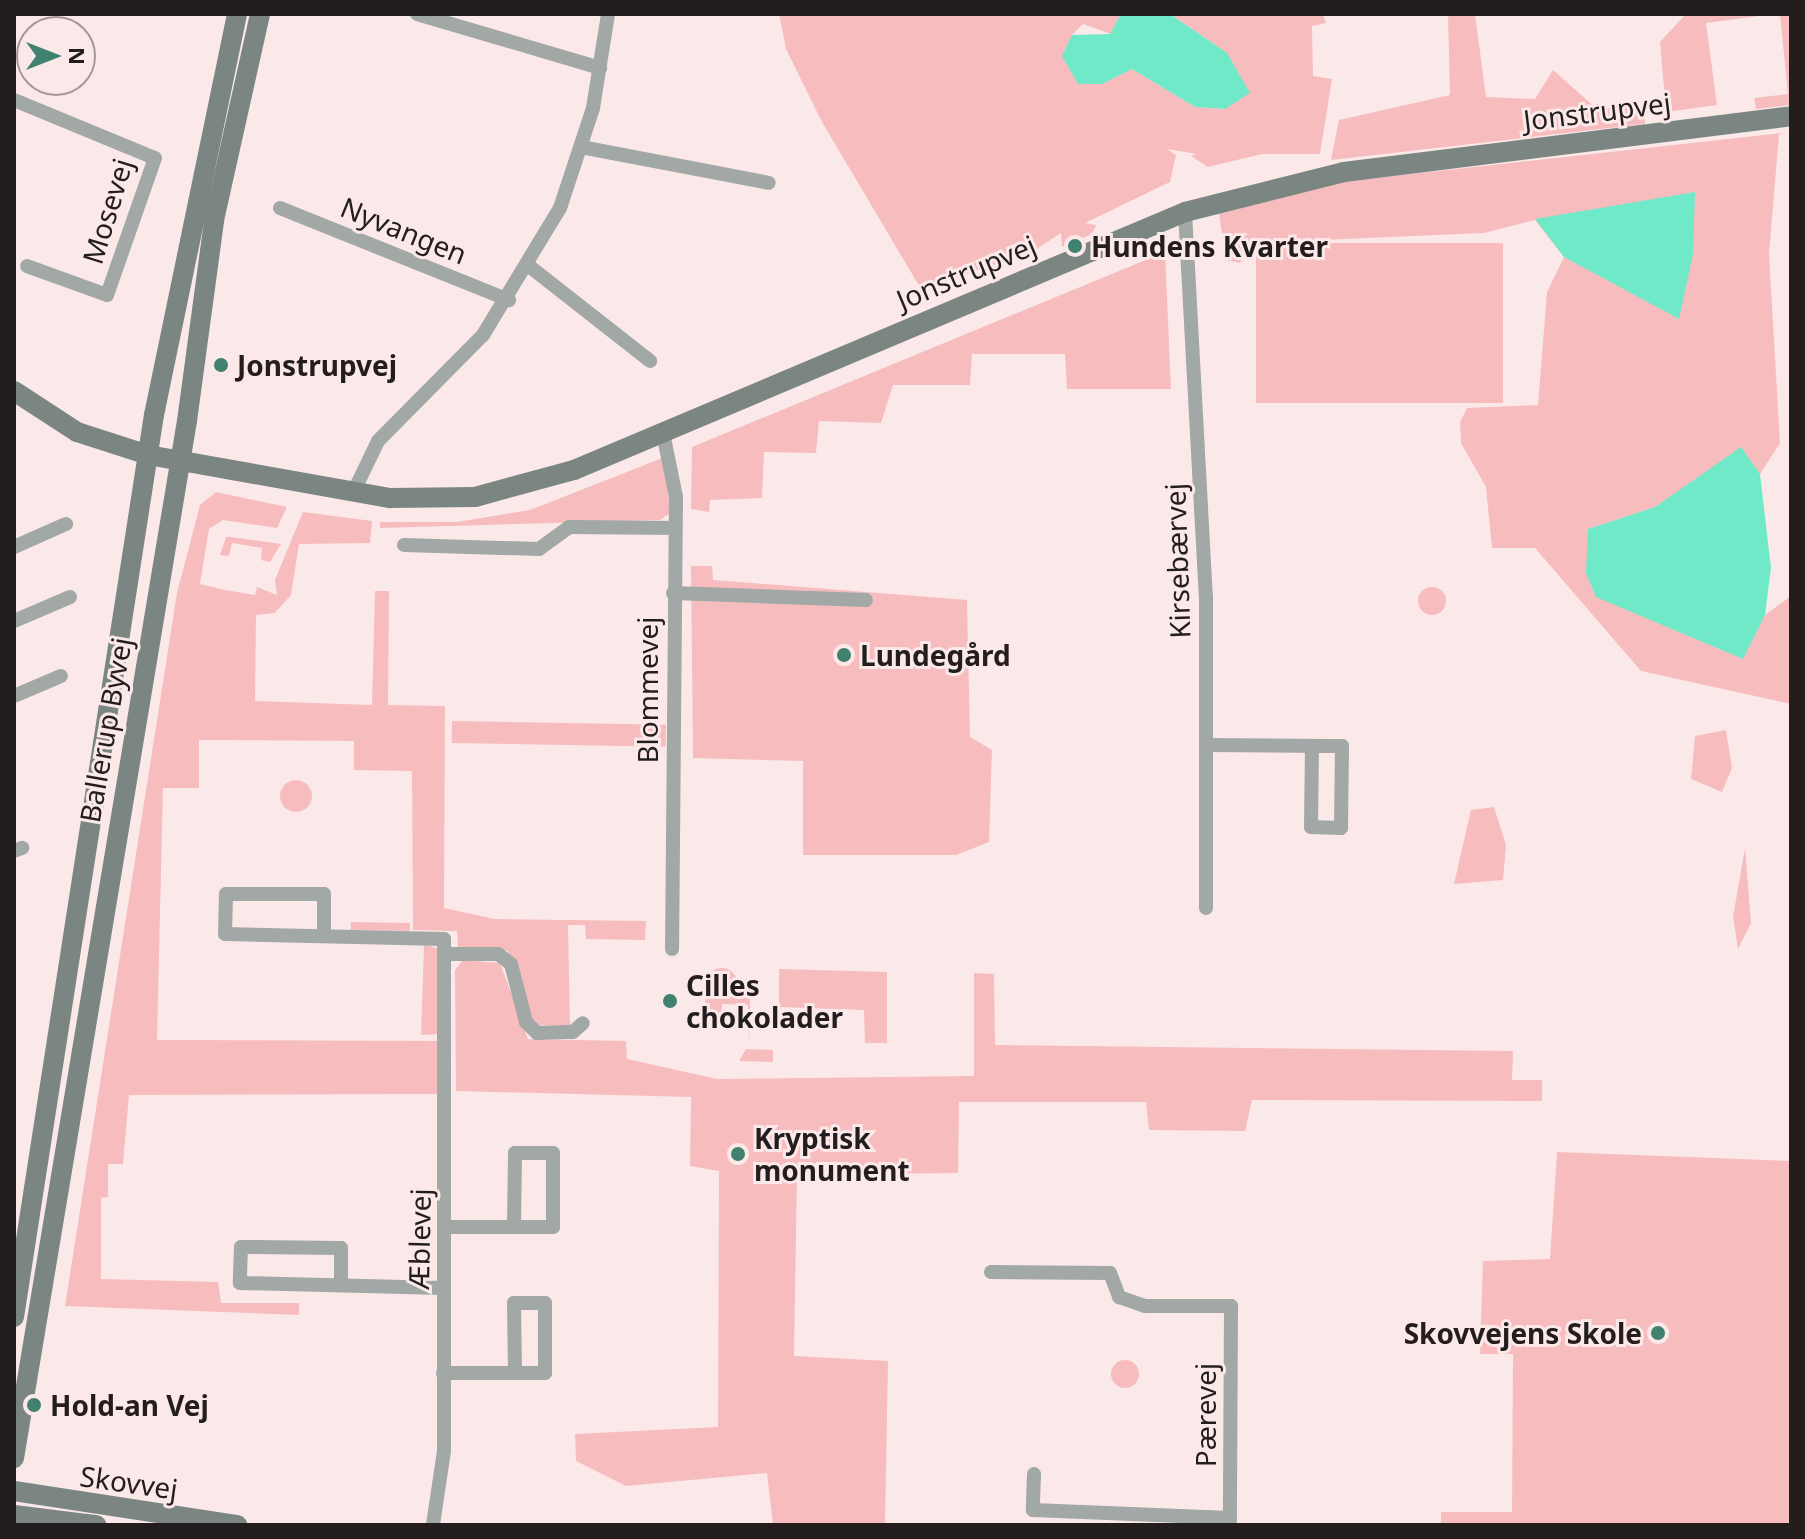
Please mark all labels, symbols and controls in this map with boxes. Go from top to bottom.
north arrow [16,16,96,96]
text: N [63,47,93,65]
street label: Jonstrupvej [1521,85,1673,137]
street label: Mosevej [75,154,139,268]
street label: Nyvangen [336,189,472,271]
street label: Jonstrupvej [891,228,1041,316]
place label: Hundens Kvarter [1091,229,1328,263]
marker: Hundens Kvarter [1066,237,1084,255]
place label: Jonstrupvej [237,348,397,382]
marker: Jonstrupvej [212,356,230,374]
street label: Kirsebærvej [1157,483,1197,639]
street label: Blommevej [630,616,664,764]
street label: Ballerup Byvej [72,635,138,825]
place label: Lundegård [860,638,1011,672]
marker: Lundegård [835,646,853,664]
place label: Cilles chokolader [686,968,843,1034]
marker: Cilles chokolader [661,992,679,1010]
place label: Kryptisk monument [754,1121,910,1187]
marker: Kryptisk monument [729,1145,747,1163]
street label: Æblevej [401,1188,437,1290]
place label: Skovvejens Skole [1404,1316,1642,1350]
marker: Skovvejens Skole [1649,1324,1667,1342]
street label: Pærevej [1188,1363,1222,1467]
place label: Hold-an Vej [50,1388,209,1422]
marker: Hold-an Vej [25,1396,43,1414]
street label: Skovvej [78,1459,180,1505]

